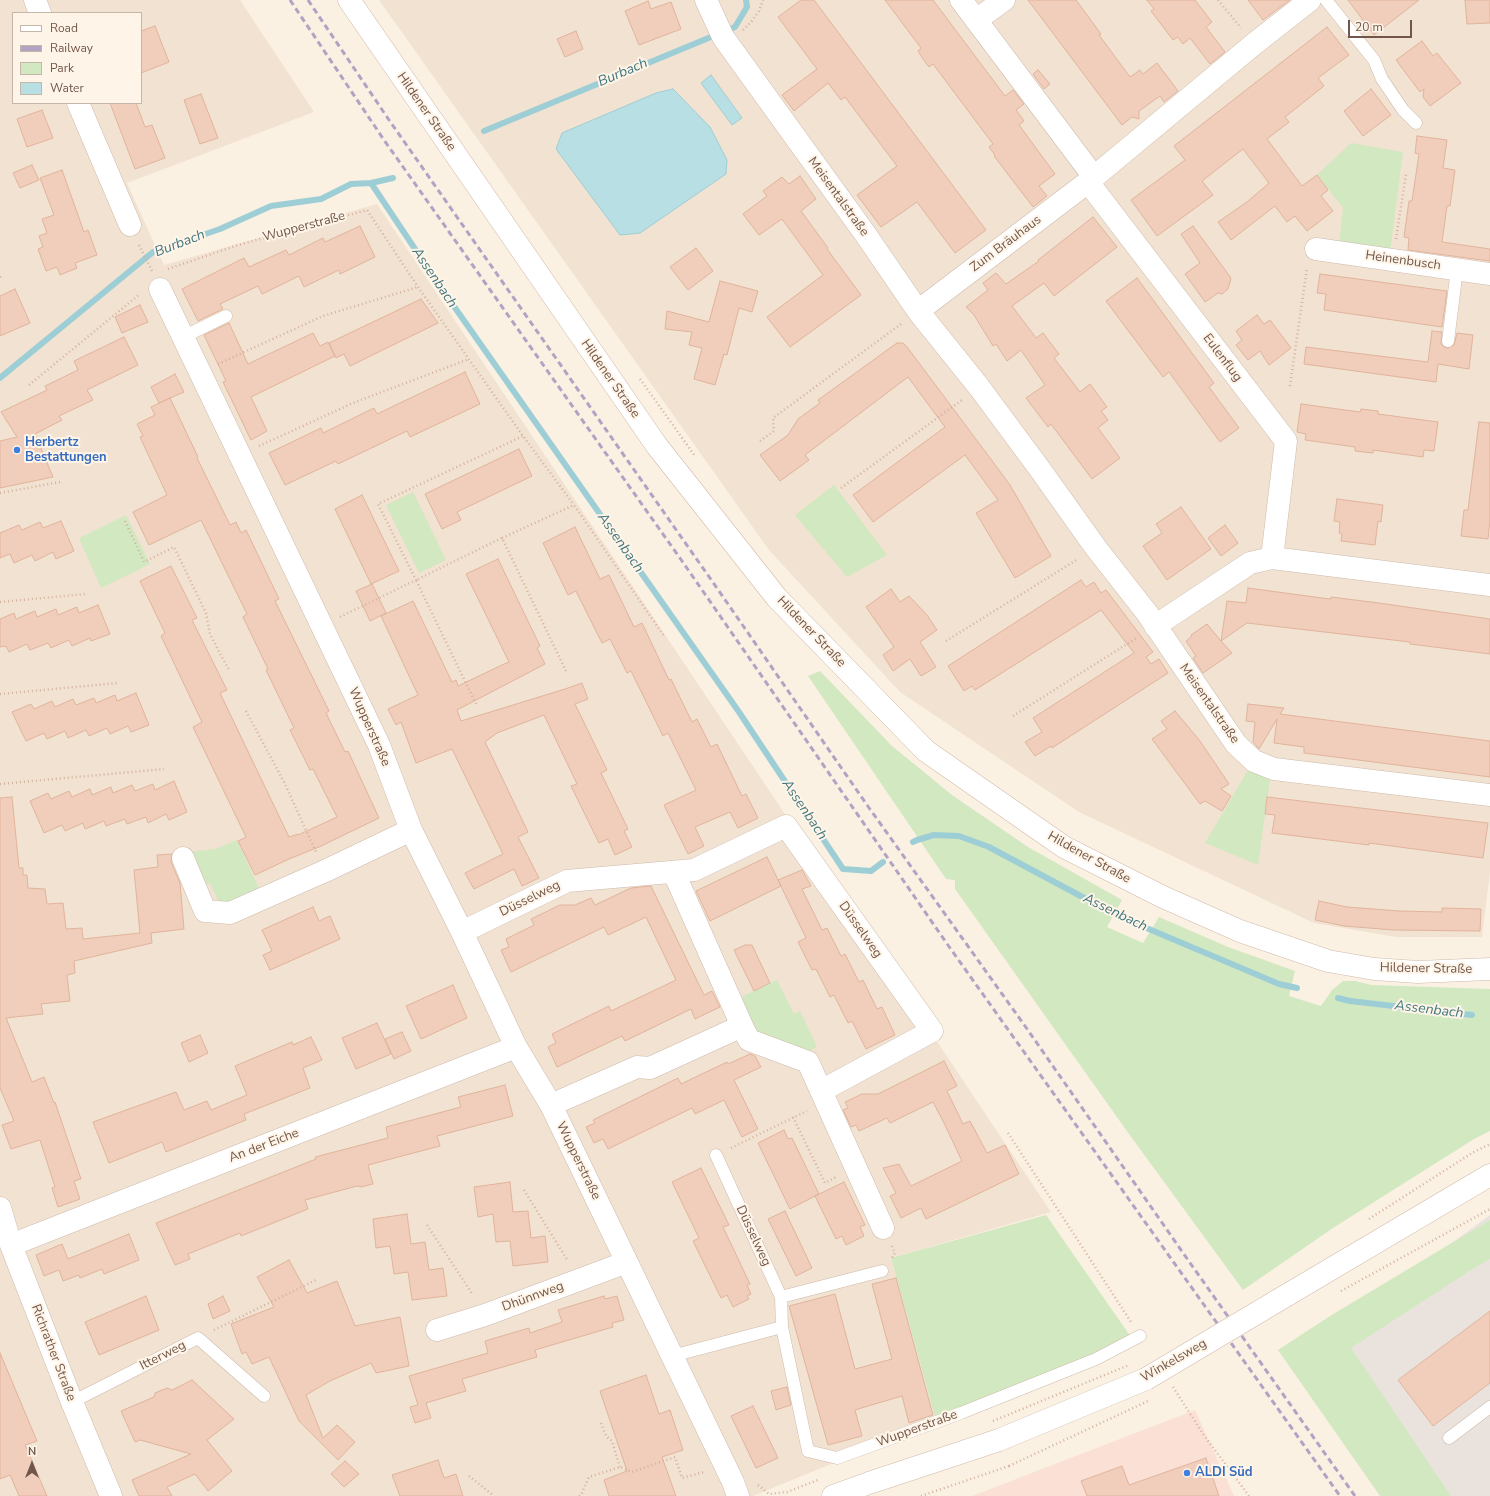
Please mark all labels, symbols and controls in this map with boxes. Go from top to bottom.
legend [12,12,142,104]
scale bar [1350,12,1414,38]
text: 20 m [1355,19,1383,35]
text: Road [50,20,78,36]
text: Railway [50,40,93,56]
water label: Burbach [596,55,650,91]
text: Park [50,60,74,76]
street label: Hildener Straße [393,70,459,154]
text: Water [50,80,84,96]
street label: Meisentalstraße [804,154,872,240]
street label: Wupperstraße [261,208,347,246]
street label: Zum Bräuhaus [967,212,1045,276]
water label: Burbach [153,227,207,261]
water label: Assenbach [408,245,460,311]
street label: Heinenbusch [1364,248,1442,274]
street label: Eulenflug [1199,331,1245,385]
street label: Hildener Straße [577,337,643,421]
place label: Herbertz Bestattungen [25,435,107,466]
marker: Herbertz Bestattungen [12,445,22,455]
water label: Assenbach [593,510,647,576]
street label: Hildener Straße [773,593,849,671]
street label: Meisentalstraße [1176,661,1242,747]
street label: Wupperstraße [345,685,393,769]
water label: Assenbach [778,777,830,843]
street label: Hildener Straße [1045,829,1133,887]
street label: Düsselweg [497,878,563,920]
water label: Assenbach [1080,890,1150,936]
street label: Düsselweg [835,899,885,961]
street label: Hildener Straße [1380,960,1472,978]
water label: Assenbach [1394,997,1464,1023]
street label: Wupperstraße [552,1119,604,1203]
street label: An der Eiche [227,1126,301,1166]
street label: Düsselweg [732,1203,774,1269]
street label: Dhünnweg [500,1279,566,1315]
street label: Richrather Straße [27,1302,79,1404]
street label: Winkelsweg [1138,1336,1210,1386]
street label: Itterweg [137,1338,189,1374]
street label: Wupperstraße [875,1407,959,1451]
north arrow [12,1444,52,1484]
text: N [28,1444,36,1459]
place label: ALDI Süd [1195,1465,1253,1481]
marker: ALDI Süd [1182,1468,1192,1478]

